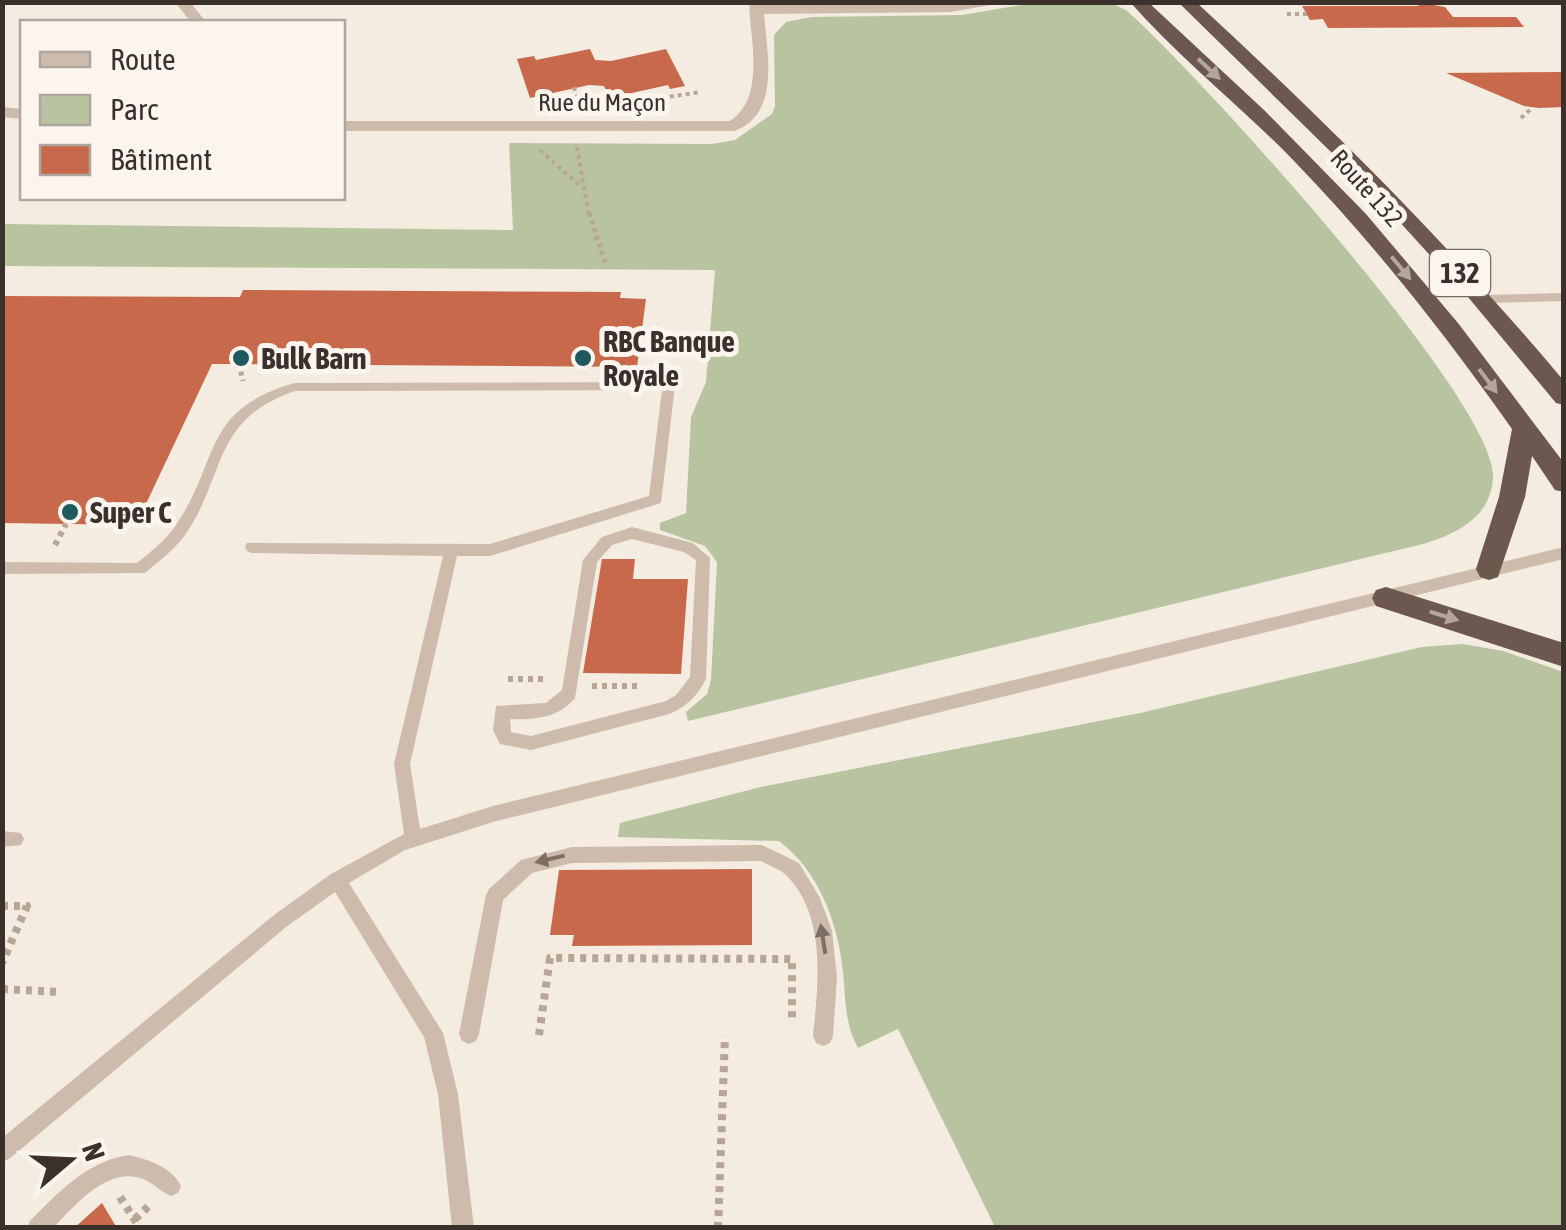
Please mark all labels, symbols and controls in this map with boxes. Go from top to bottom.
legend [20,20,345,200]
text: Route [110,42,176,76]
one-way arrow [1197,57,1221,80]
street label: Rue du Maçon [538,88,666,116]
text: Parc [110,92,159,126]
text: Bâtiment [110,142,212,176]
street label: Route 132 [1325,144,1409,232]
road number: 132 [1430,250,1490,296]
one-way arrow [1390,255,1411,280]
place label: RBC Banque Royale [603,324,735,392]
place label: Bulk Barn [261,341,367,375]
marker: Bulk Barn [230,347,252,369]
marker: RBC Banque Royale [572,347,594,369]
one-way arrow [1478,368,1498,394]
place label: Super C [90,495,172,529]
marker: Super C [59,501,81,523]
one-way arrow [1429,609,1460,624]
one-way arrow [534,852,565,867]
one-way arrow [814,923,830,955]
north arrow [20,1110,120,1210]
text: N [76,1139,111,1165]

